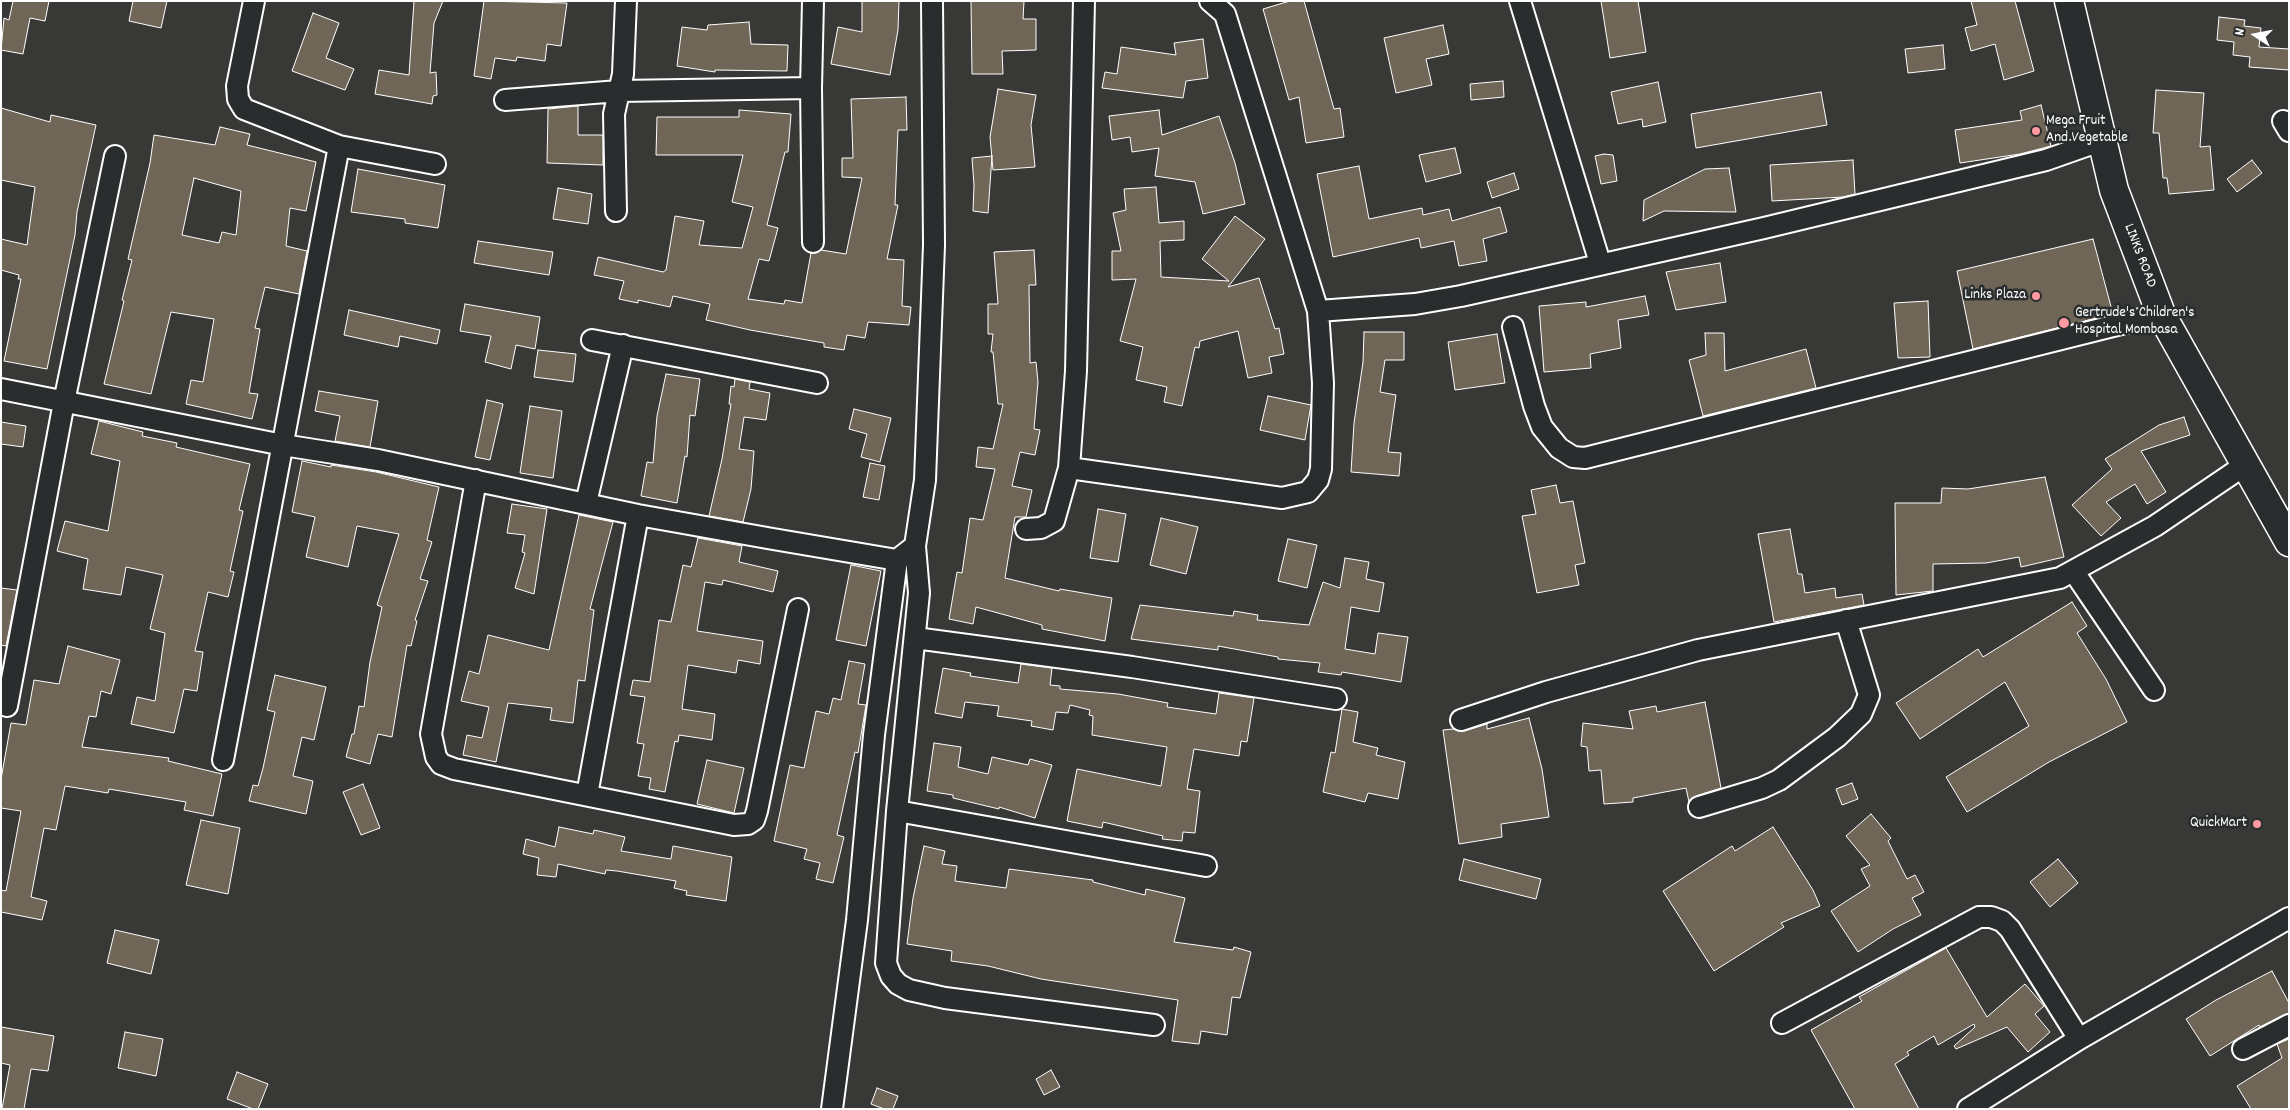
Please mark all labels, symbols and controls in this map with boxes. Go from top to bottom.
north arrow [2230,10,2280,60]
text: N [2230,27,2251,37]
place label: Mega Fruit And Vegetable [2046,113,2128,148]
marker: Mega Fruit And Vegetable [2030,125,2042,137]
street label: LINKS ROAD [2119,221,2159,291]
place label: Links Plaza [1964,287,2026,305]
marker: Links Plaza [2030,290,2042,302]
place label: Gertrude's Children's Hospital Mombasa [2075,305,2195,340]
marker: Gertrude's Children's Hospital Mombasa [2057,316,2071,330]
place label: QuickMart [2190,815,2247,833]
marker: QuickMart [2251,818,2263,830]

